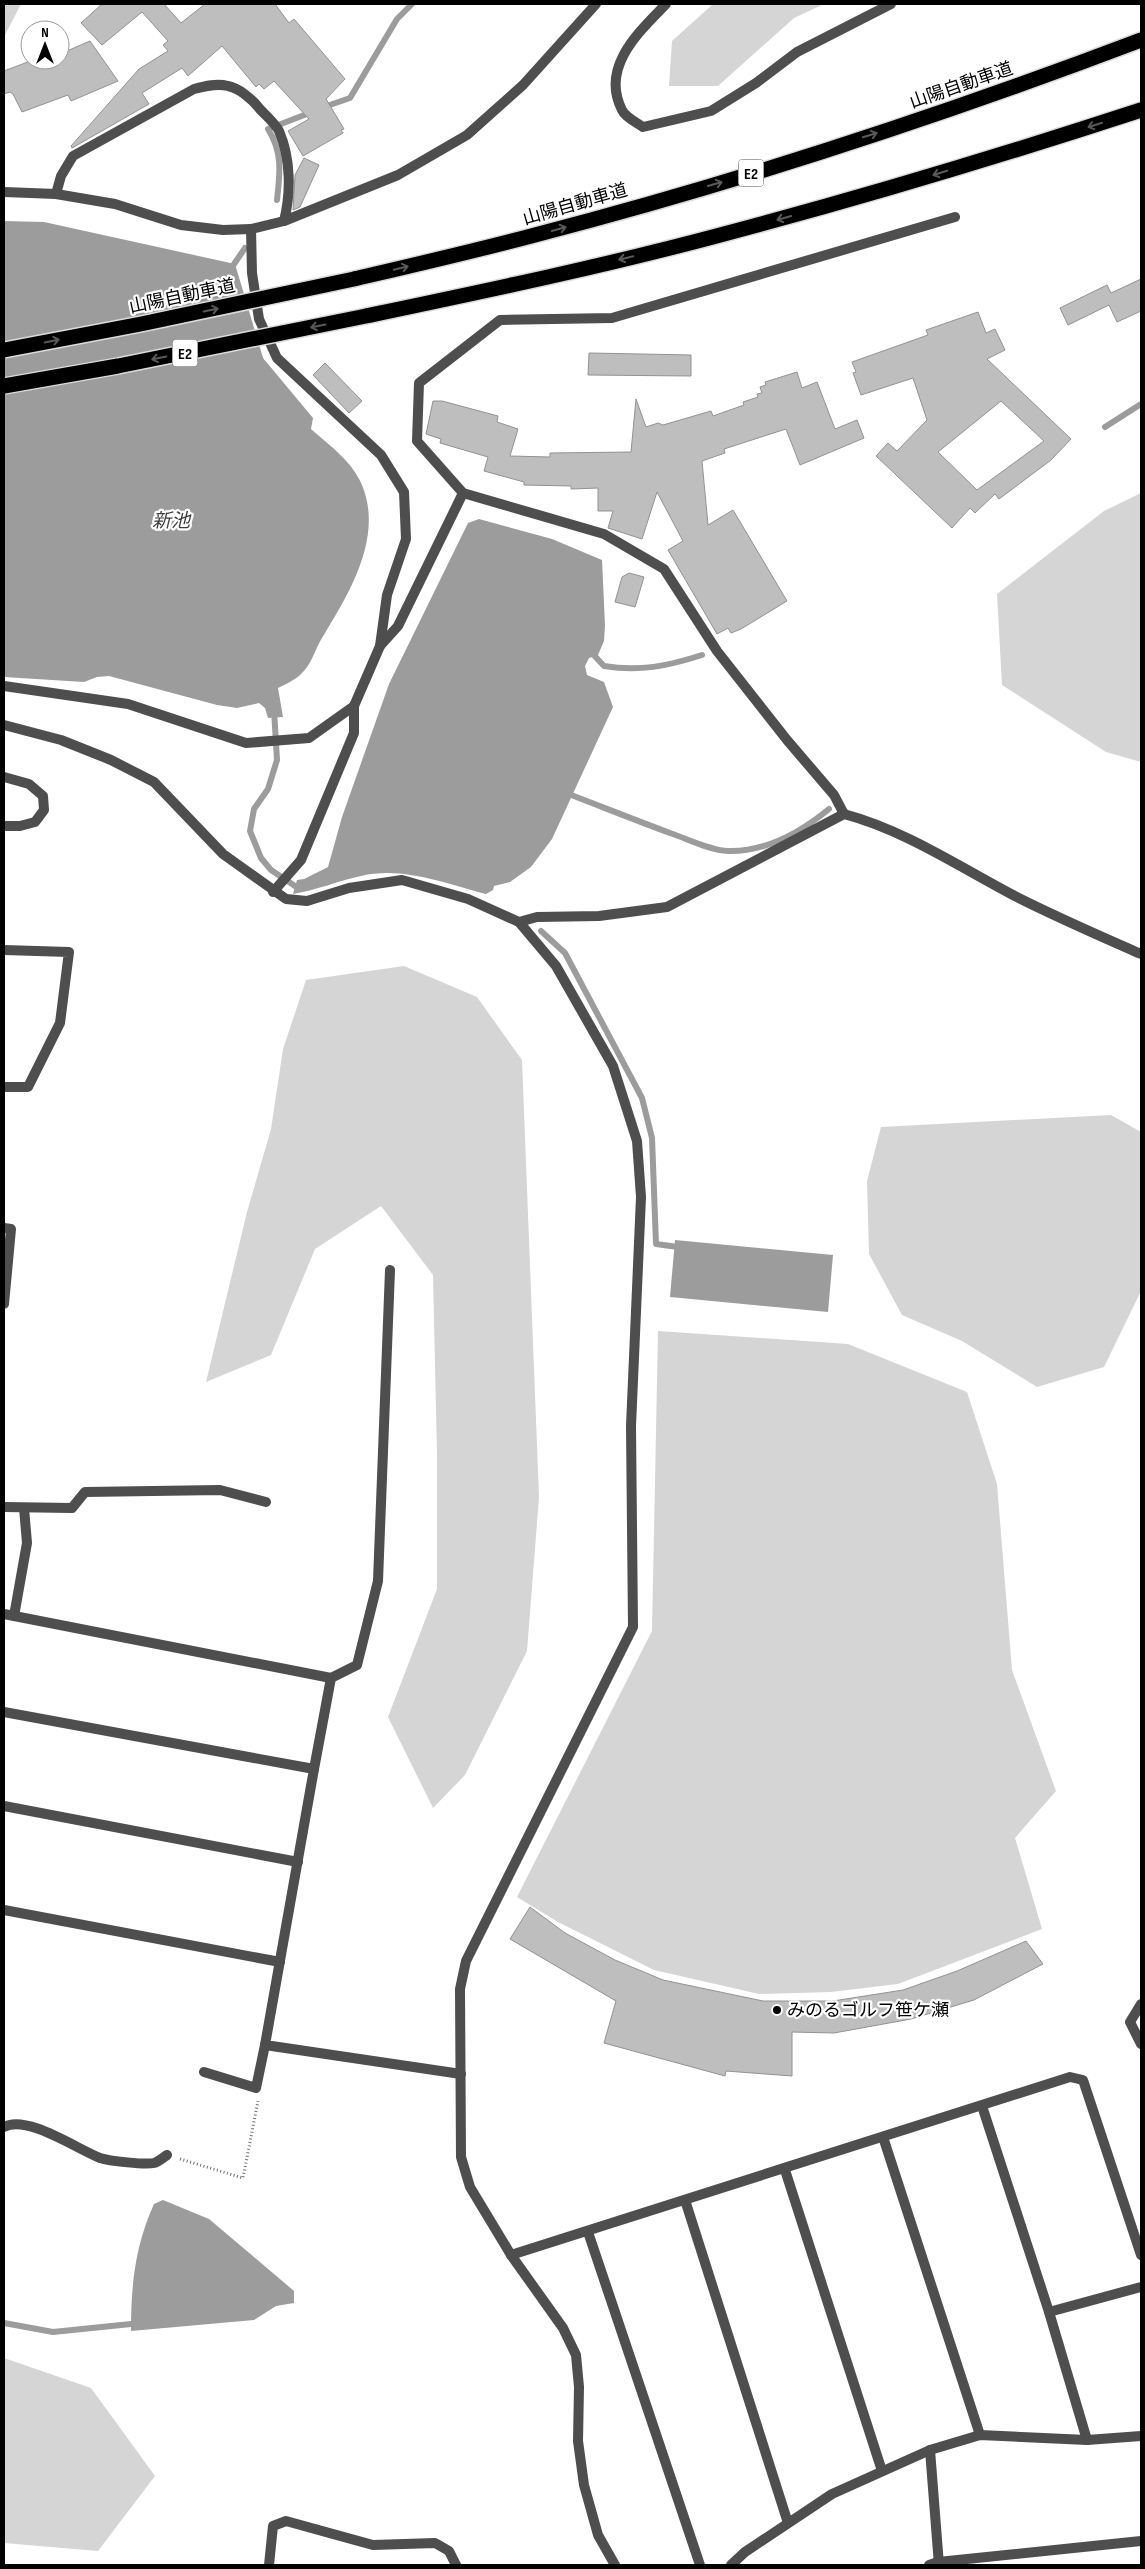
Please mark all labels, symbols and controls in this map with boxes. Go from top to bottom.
north arrow [20,20,70,70]
text: N [41,24,49,41]
street label: 山陽自動車道 [907,58,1016,113]
one-way arrow [1087,120,1103,130]
one-way arrow [862,130,878,140]
road number: E2 [738,160,764,187]
one-way arrow [932,168,948,178]
one-way arrow [706,178,722,188]
street label: 山陽自動車道 [520,180,630,229]
one-way arrow [776,213,792,223]
one-way arrow [550,223,566,233]
one-way arrow [619,254,635,263]
one-way arrow [392,263,408,272]
street label: 山陽自動車道 [127,275,237,318]
one-way arrow [203,304,219,314]
one-way arrow [310,322,326,331]
one-way arrow [43,336,59,345]
road number: E2 [172,339,198,366]
one-way arrow [151,354,167,363]
water label: 新池 [152,510,192,533]
place label: みのるゴルフ笹ケ瀬 [787,2000,949,2021]
marker: みのるゴルフ笹ケ瀬 [771,2004,783,2016]

